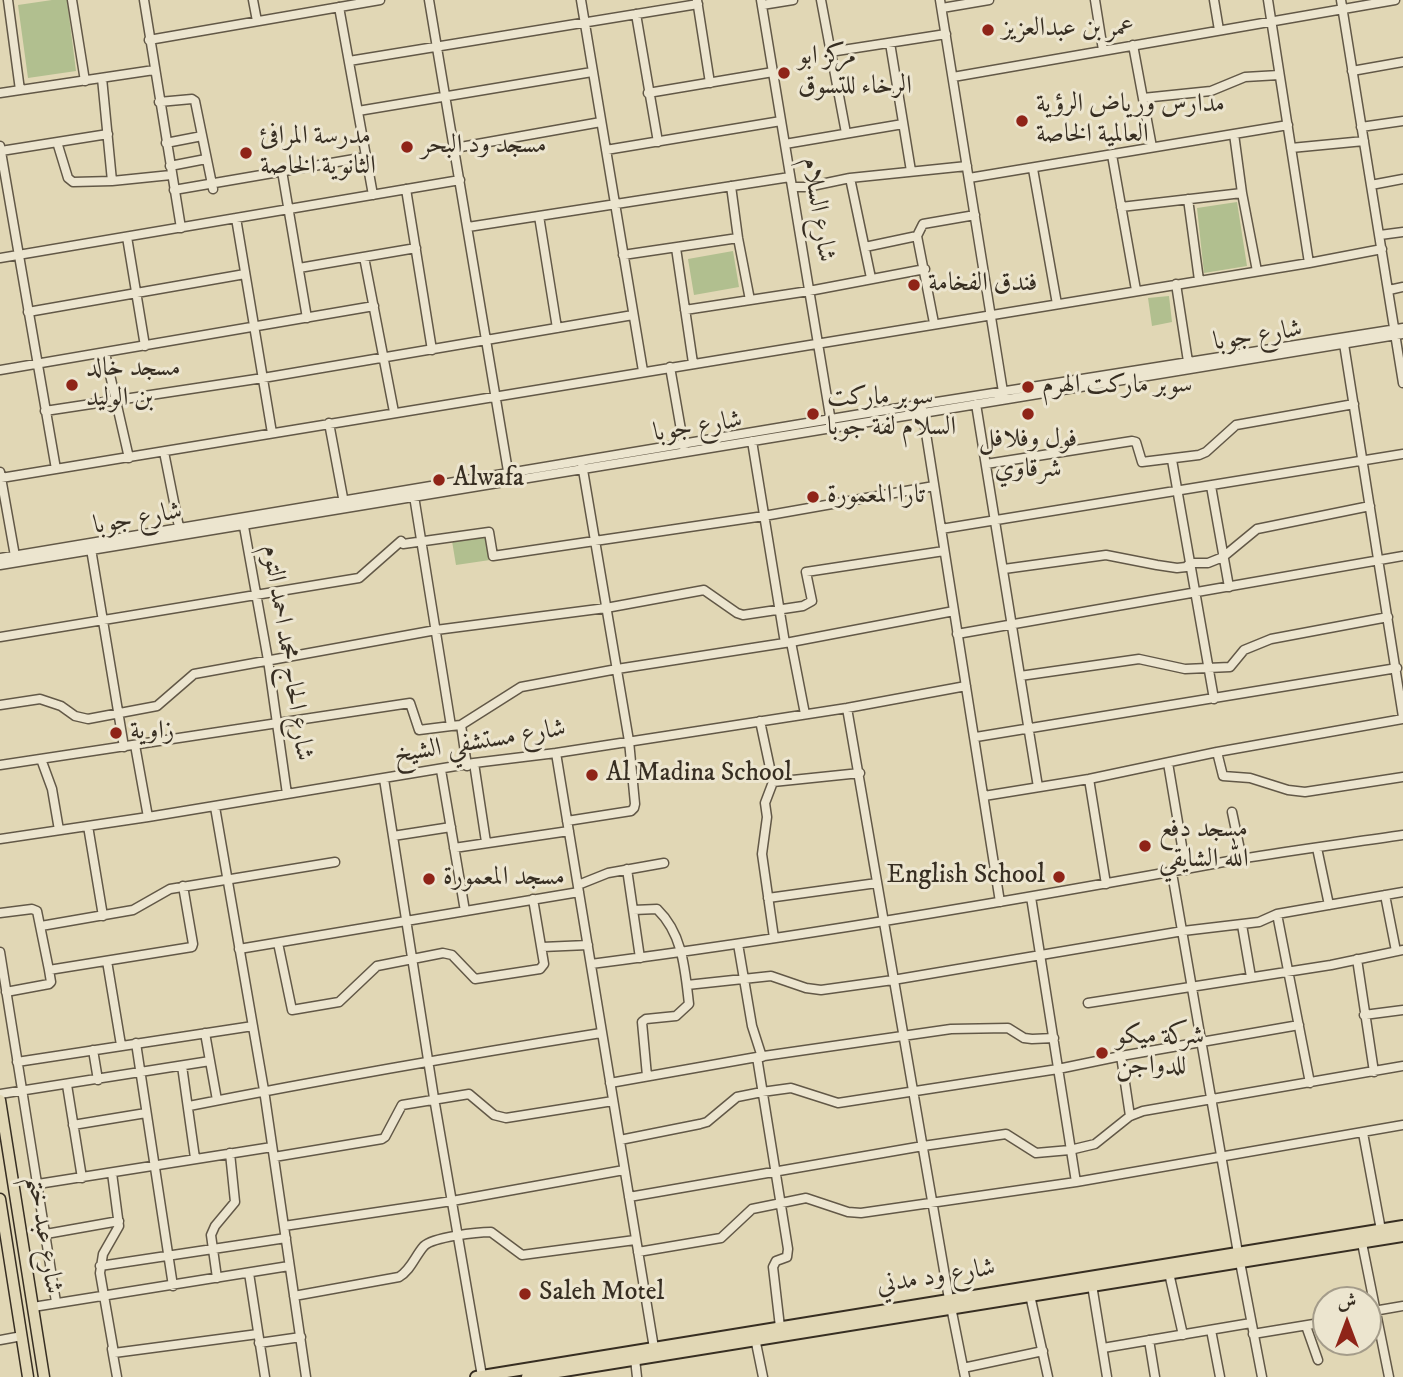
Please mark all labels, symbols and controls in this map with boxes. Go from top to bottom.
place label: عمر بن عبدالعزيز [1002,14,1134,46]
marker: عمر بن عبدالعزيز [980,22,996,38]
place label: مركز ابو الرخاء للتسوق [798,42,912,104]
marker: مركز ابو الرخاء للتسوق [776,65,792,81]
place label: مدارس ورياض الرؤية العالمية الخاصة [1036,90,1225,152]
marker: مدارس ورياض الرؤية العالمية الخاصة [1014,113,1030,129]
place label: مدرسة المرافئ الثانوية الخاصة [260,122,376,184]
place label: مسجد ود البحر [421,131,547,163]
marker: مسجد ود البحر [399,139,415,155]
marker: مدرسة المرافئ الثانوية الخاصة [238,145,254,161]
street label: شارع السلام [793,156,841,264]
place label: فندق الفخامة [928,269,1038,301]
marker: فندق الفخامة [906,277,922,293]
street label: شارع جوبا [1211,315,1305,359]
place label: مسجد خالد بن الوليد [86,354,181,416]
place label: سوبر ماركت الهرم [1042,371,1193,403]
marker: مسجد خالد بن الوليد [64,377,80,393]
marker: سوبر ماركت الهرم [1020,379,1036,395]
place label: سوبر ماركت السلام لفة جوبا [827,383,956,444]
street label: شارع جوبا [651,406,745,450]
marker: سوبر ماركت السلام لفة جوبا [805,406,821,422]
marker: فول وفلافل شرقاوي [1020,406,1036,422]
place label: فول وفلافل شرقاوي [979,425,1077,486]
place label: Alwafa [453,464,524,496]
marker: Alwafa [431,472,447,488]
place label: تارا المعمورة [827,481,925,513]
marker: تارا المعمورة [805,489,821,505]
street label: شارع جوبا [91,497,185,543]
street label: شارع الحاج محمد احمد التوم [254,543,318,763]
street label: شارع مستشفي الشيخ [392,714,568,772]
place label: زاوية [130,717,174,749]
marker: زاوية [108,725,124,741]
place label: Al Madina School [606,759,792,791]
marker: Al Madina School [584,767,600,783]
place label: مسجد دفع الله الشايقي [1159,815,1249,876]
marker: مسجد دفع الله الشايقي [1137,838,1153,854]
place label: English School [887,861,1045,893]
place label: مسجد المعمورة [443,863,565,895]
marker: English School [1051,869,1067,885]
marker: مسجد المعمورة [421,871,437,887]
place label: شركة ميكو للدواجن [1116,1022,1204,1084]
marker: شركة ميكو للدواجن [1094,1045,1110,1061]
street label: شارع عبد ختم [18,1174,68,1296]
street label: شارع ود مدني [874,1253,998,1303]
place label: Saleh Motel [539,1278,664,1310]
marker: Saleh Motel [517,1286,533,1302]
north arrow [1312,1286,1382,1356]
text: ش [1338,1290,1356,1313]

